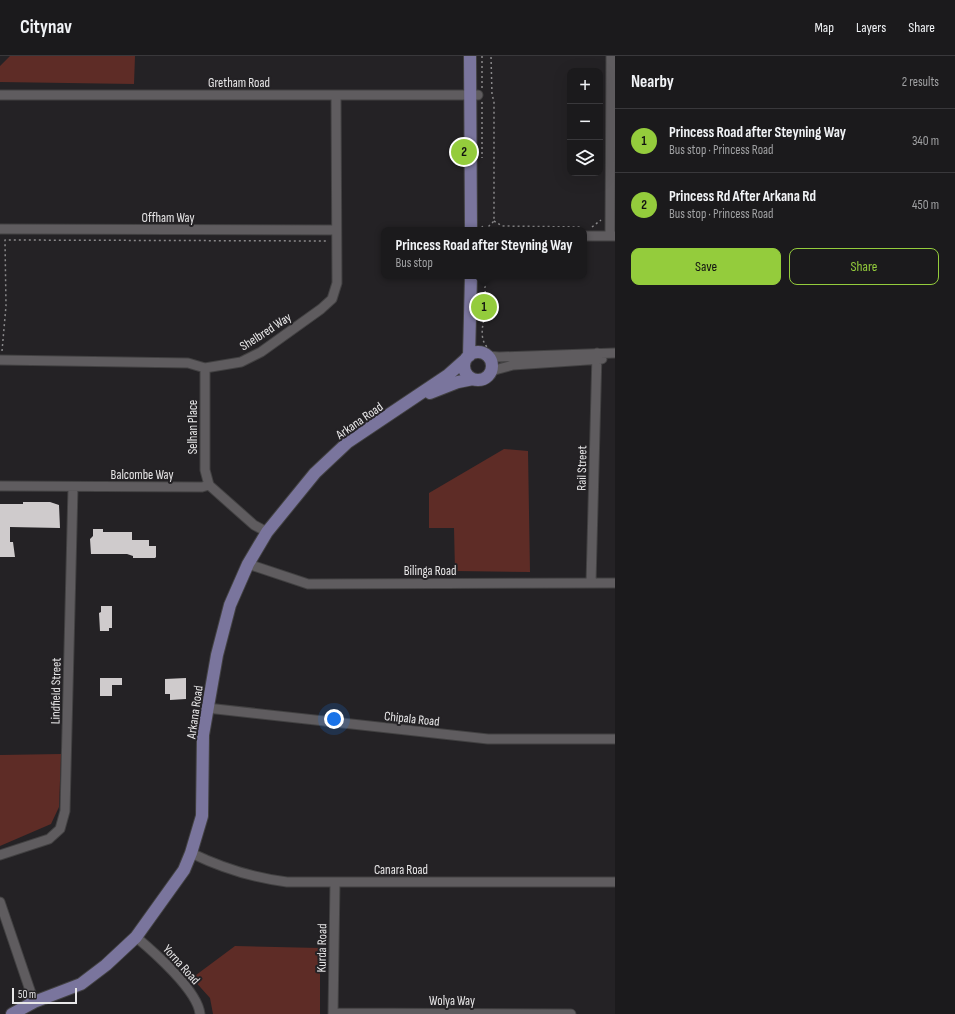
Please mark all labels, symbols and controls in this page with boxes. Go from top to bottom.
text: Citynav [20,16,72,39]
text: Map [814,19,834,36]
text: Layers [856,19,886,36]
text: Share [908,19,935,36]
map controls [567,68,603,176]
button: + [567,68,603,104]
text: Nearby [631,72,674,92]
text: 2 results [902,74,939,90]
street label: Gretham Road [208,75,270,91]
button: − [567,104,603,140]
text: Princess Road after Steyning Way [669,123,846,142]
text: 1 [641,133,647,149]
text: 340 m [912,133,939,149]
pin: 2 [451,137,477,167]
button: layers [567,140,603,176]
text: Bus stop · Princess Road [669,142,773,158]
text: Princess Rd After Arkana Rd [669,187,816,206]
text: 2 [641,197,647,213]
text: 450 m [912,197,939,213]
text: Bus stop · Princess Road [669,206,773,222]
street label: Offham Way [142,210,194,226]
popup [381,227,587,279]
text: Princess Road after Steyning Way [396,236,572,255]
button: Save [631,248,781,285]
button: Share [789,248,939,285]
text: Bus stop [396,255,433,271]
pin: 1 [471,292,497,322]
street label: Shelbred Way [237,309,294,354]
street label: Arkana Road [332,399,386,443]
street label: Selhan Place [185,400,201,454]
street label: Rail Street [574,445,590,491]
street label: Balcombe Way [111,467,173,483]
street label: Bilinga Road [404,563,456,579]
street label: Lindfield Street [47,658,65,724]
street label: Arkana Road [183,684,207,741]
street label: Chipala Road [383,708,440,730]
your location [324,709,344,729]
street label: Canara Road [374,862,428,878]
street label: Kurda Road [314,923,330,973]
street label: Yorna Road [159,941,203,988]
scale bar [12,986,77,1005]
text: 50 m [18,988,36,1001]
street label: Wolya Way [429,993,475,1009]

